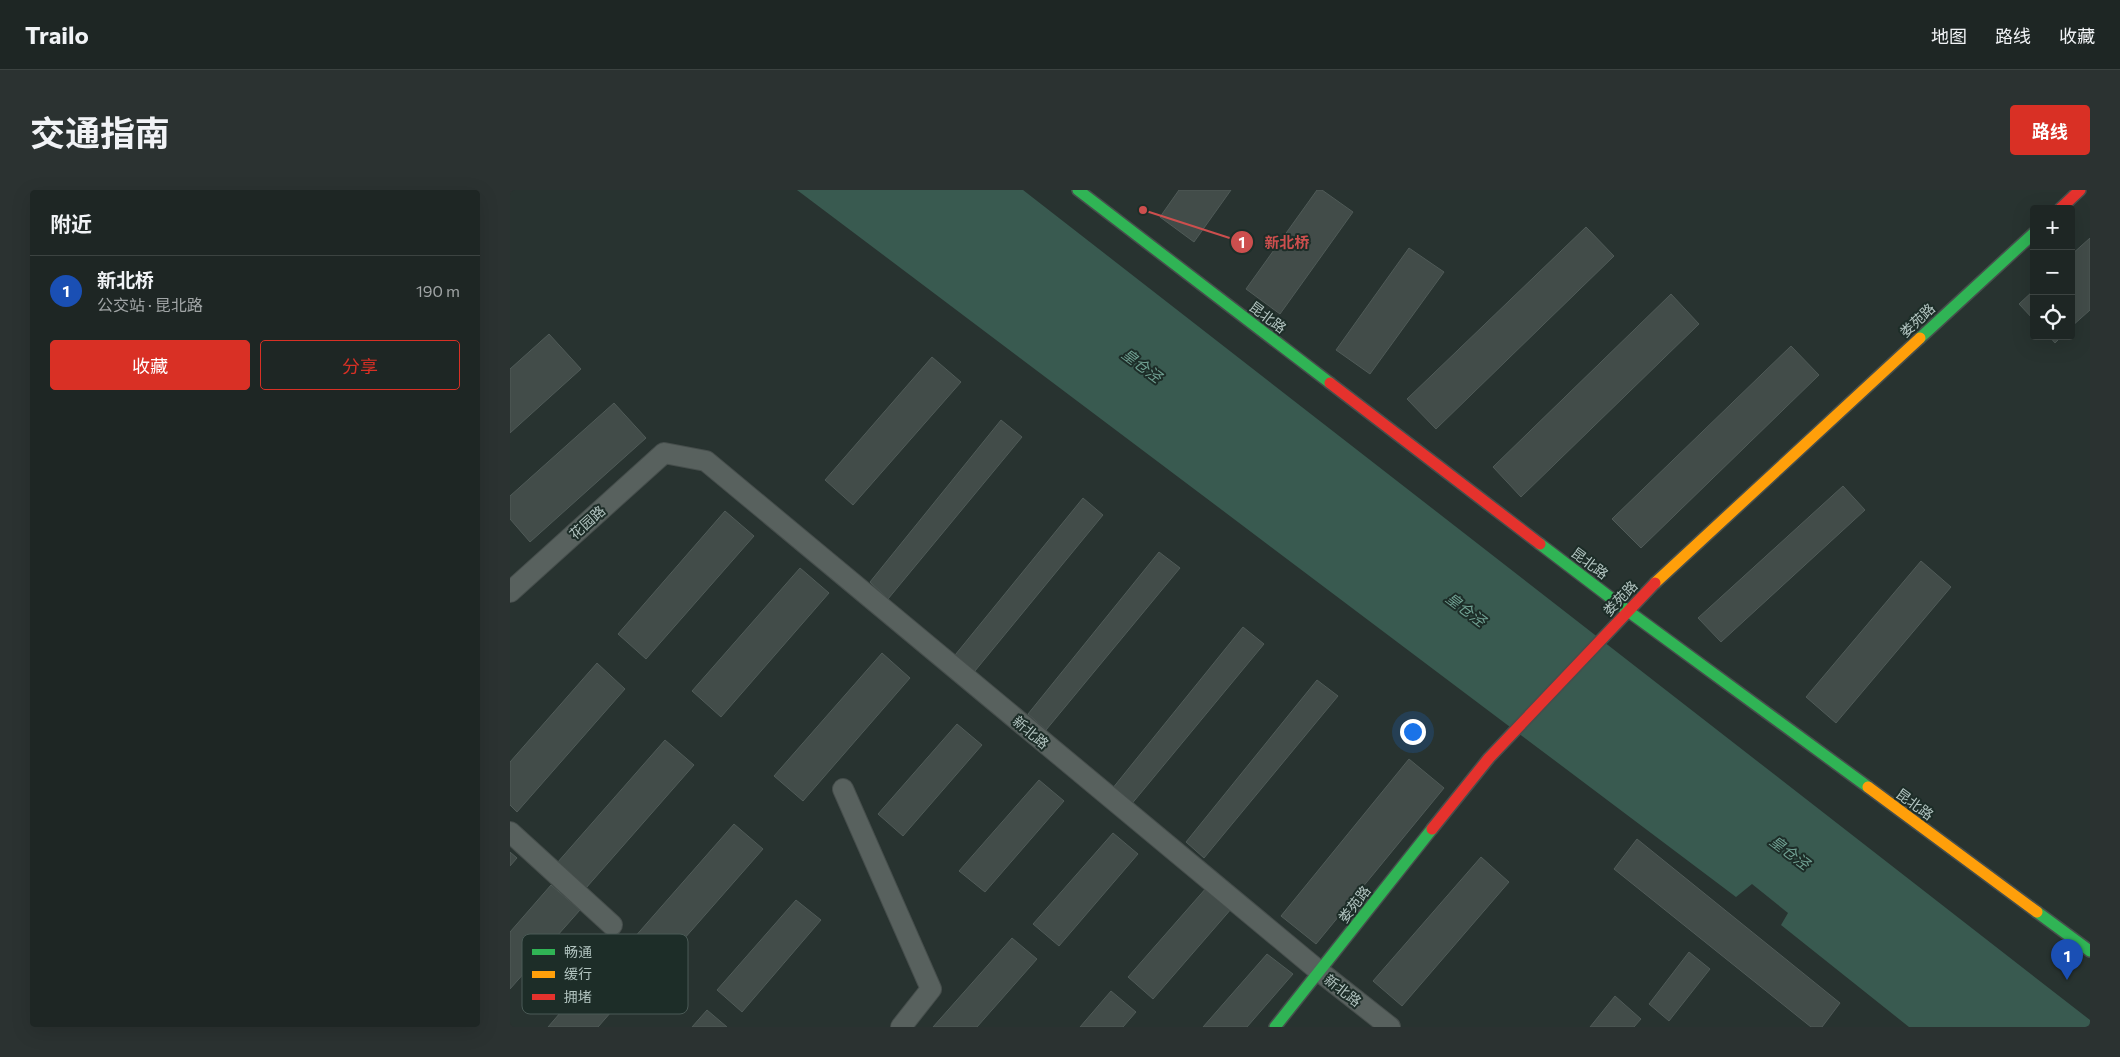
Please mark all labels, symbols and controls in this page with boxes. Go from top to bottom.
text: Trailo [25,20,89,49]
text: 地图 [1931,25,1967,47]
text: 路线 [1995,25,2031,47]
text: 收藏 [2059,25,2095,47]
button: 路线 [2010,105,2090,155]
text: 交通指南 [30,110,170,153]
map controls [2030,205,2075,340]
button: + [2030,205,2075,250]
text: 附近 [50,211,92,236]
callout: 新北桥 [1229,227,1319,257]
text: 1 [1239,233,1245,251]
text: 新北桥 [1264,233,1310,251]
button: − [2030,250,2075,295]
text: 新北桥 [97,268,154,291]
text: 1 [62,281,70,300]
text: 190 m [416,281,460,300]
text: 公交站 · 昆北路 [97,295,203,314]
button: locate [2030,295,2075,340]
street label: 昆北路 [1246,298,1290,336]
street label: 娄苑路 [1896,299,1938,341]
button: 收藏 [50,340,250,390]
button: 分享 [260,340,460,390]
water label: 皇仓泾 [1119,344,1167,387]
street label: 花园路 [566,502,608,542]
street label: 昆北路 [1568,544,1612,582]
street label: 娄苑路 [1599,577,1641,619]
water label: 皇仓泾 [1443,588,1491,631]
street label: 新北路 [1009,712,1053,752]
your location [1400,719,1426,745]
street label: 昆北路 [1893,785,1937,823]
water label: 皇仓泾 [1767,831,1815,874]
street label: 娄苑路 [1334,882,1374,926]
legend [522,934,688,1014]
pin: 1 [2051,939,2083,980]
text: 畅通 [564,943,592,960]
text: 缓行 [564,965,592,982]
street label: 新北路 [1321,970,1365,1010]
text: 拥堵 [564,988,592,1005]

